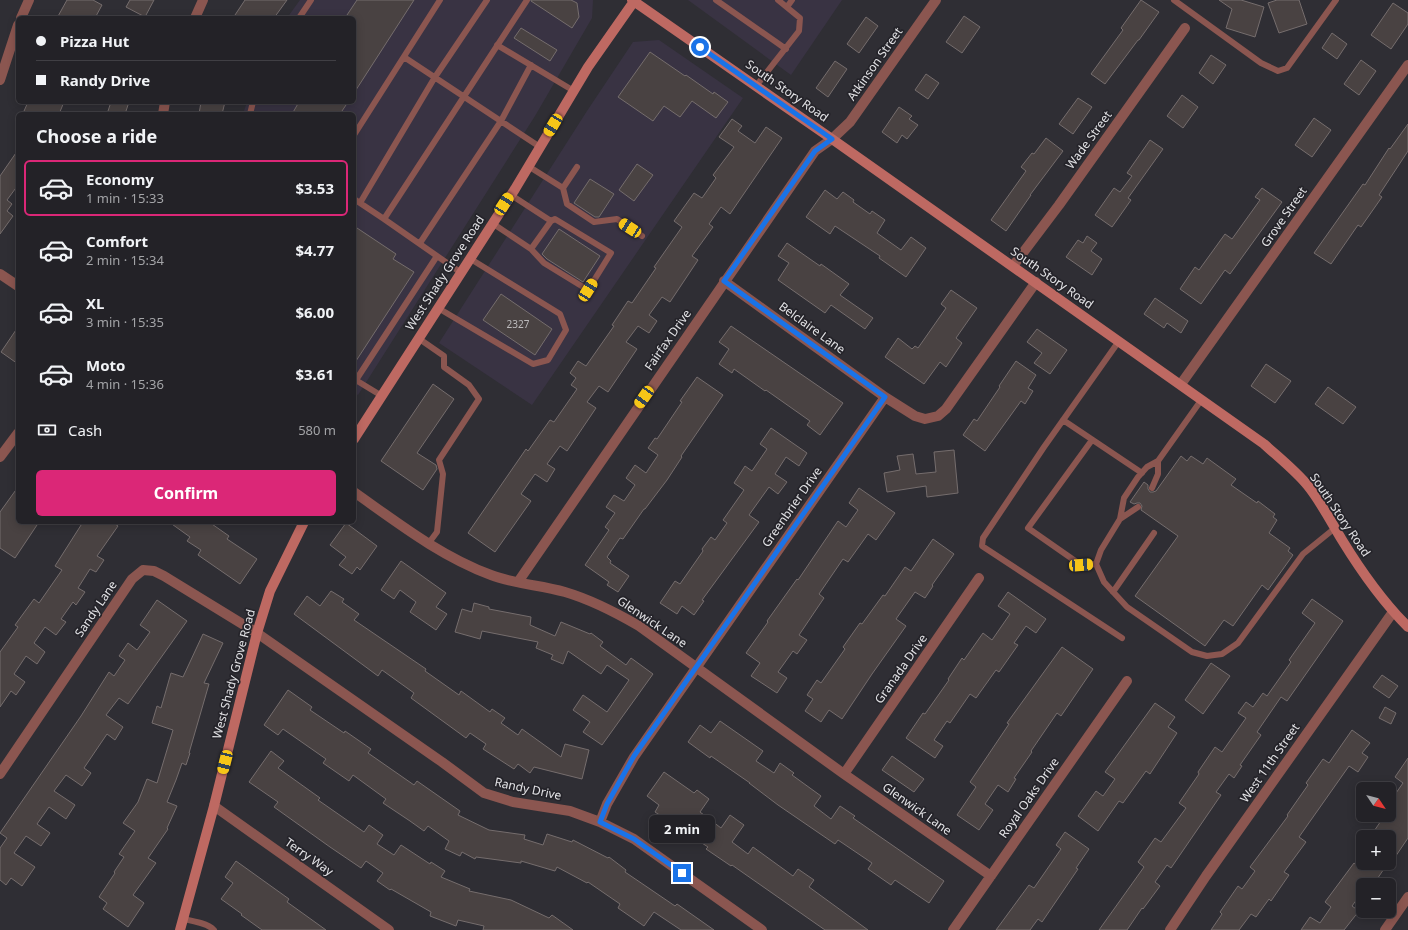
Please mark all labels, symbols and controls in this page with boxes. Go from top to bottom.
street label: Atkinson Street [843,23,907,104]
text: Pizza Hut [60,31,129,51]
route start [691,38,709,56]
street label: South Story Road [743,56,832,125]
text: Randy Drive [60,70,150,90]
street label: Wade Street [1062,106,1116,172]
car [542,112,564,138]
text: Choose a ride [36,124,157,148]
text: Economy [86,169,154,189]
icon: car [38,170,74,206]
text: $3.53 [295,178,334,198]
street label: Grove Street [1257,183,1311,250]
text: 1 min · 15:33 [86,189,164,207]
car [492,191,516,217]
street label: West Shady Grove Road [401,212,488,333]
car [617,216,643,240]
text: Comfort [86,231,148,251]
icon: car [38,232,74,268]
text: $4.77 [295,240,334,260]
street label: South Story Road [1008,243,1097,312]
text: 2 min · 15:34 [86,251,164,269]
car [577,277,599,303]
text: XL [86,293,104,313]
icon: car [38,294,74,330]
street label: Belclaire Lane [776,298,849,358]
text: $6.00 [295,302,334,322]
street label: Fairfax Drive [640,306,695,374]
text: 3 min · 15:35 [86,313,164,331]
house number: 2327 [507,317,530,331]
text: Moto [86,355,125,375]
icon: car [38,356,74,392]
text: $3.61 [295,364,334,384]
text: 4 min · 15:36 [86,375,164,393]
car [632,384,656,410]
icon: cash [36,419,58,441]
text: Cash [68,420,102,440]
text: 580 m [298,421,336,439]
street label: Greenbrier Drive [758,463,826,550]
button: Confirm [36,470,336,516]
street label: South Story Road [1306,470,1375,560]
car [1069,558,1093,572]
street label: Sandy Lane [70,577,121,640]
street label: Glenwick Lane [614,592,691,651]
street label: West Shady Grove Road [208,607,259,741]
street label: Granada Drive [870,630,931,707]
street label: West 11th Street [1236,719,1304,806]
car [216,749,234,775]
street label: Royal Oaks Drive [994,754,1063,841]
street label: Randy Drive [493,773,563,804]
street label: Glenwick Lane [879,778,956,839]
north arrow [1356,782,1396,822]
map controls [1356,782,1396,918]
callout: 2 min [649,815,715,843]
text: 2 min [664,820,700,838]
button: + [1356,830,1396,870]
street label: Terry Way [282,834,338,880]
route end [673,864,691,882]
button: − [1356,878,1396,918]

